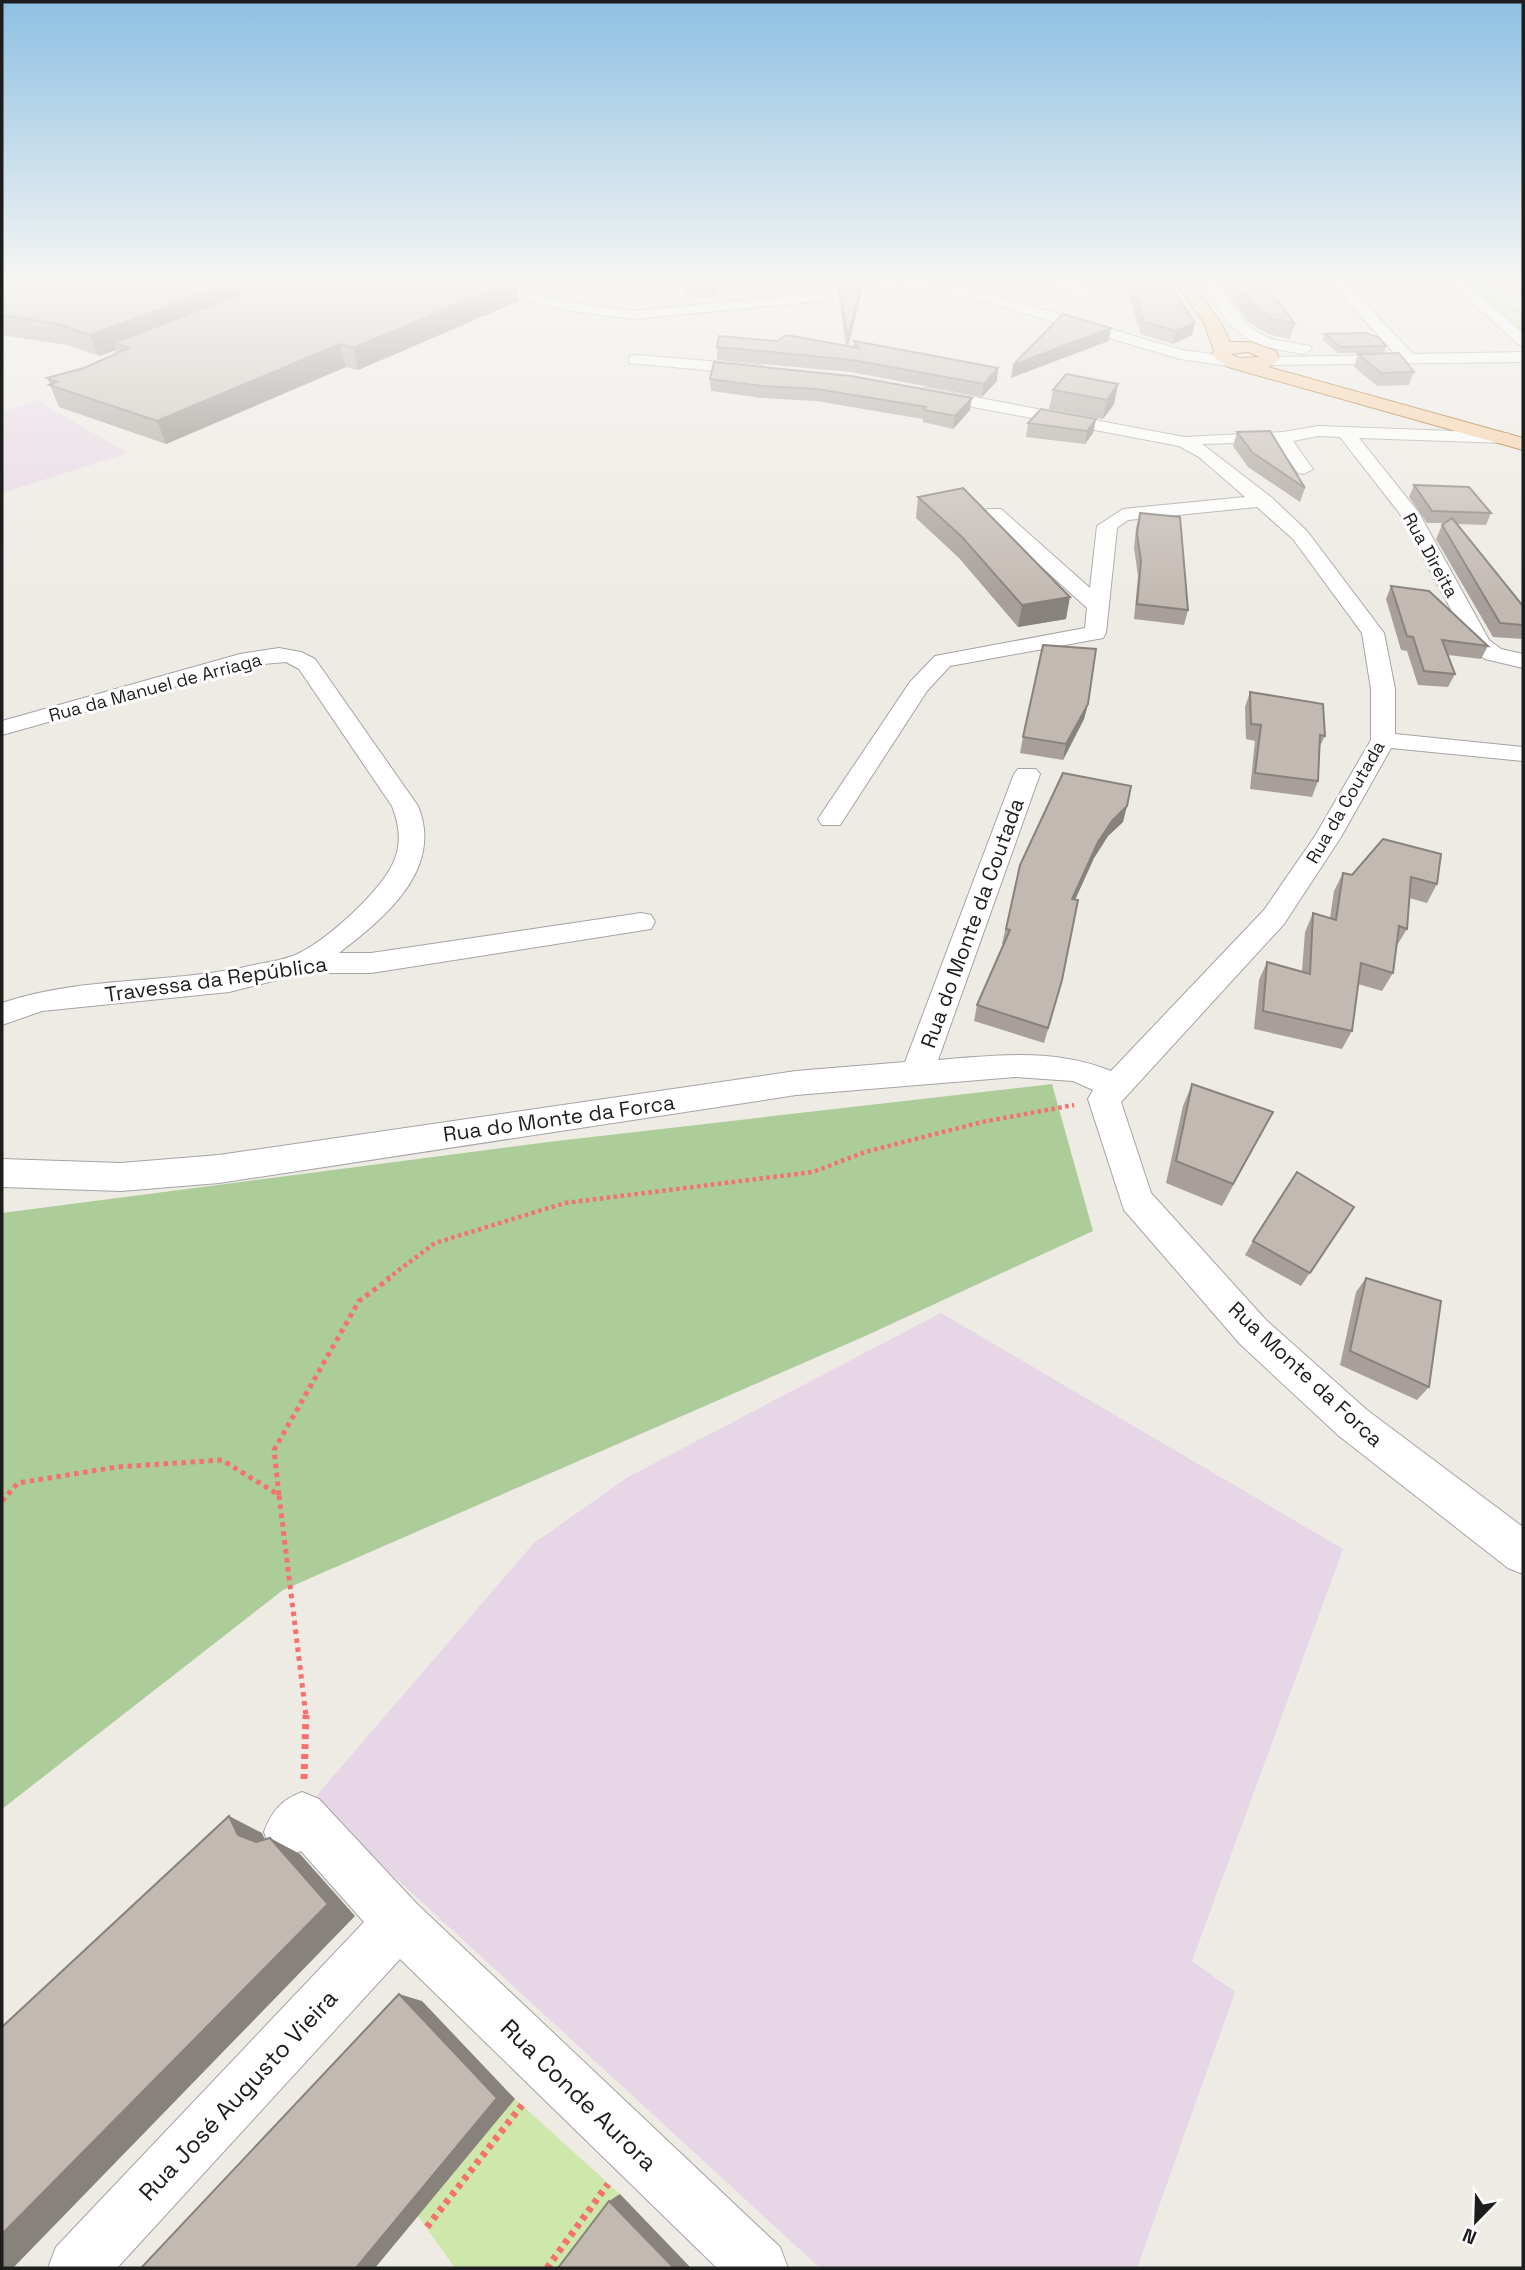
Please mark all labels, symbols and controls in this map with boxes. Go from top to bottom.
street label: Rua Direita [1398,508,1464,602]
street label: Rua da Manuel de Arriaga [46,647,264,727]
street label: Rua da Coutada [1301,737,1389,867]
street label: Rua do Monte da Coutada [914,795,1030,1051]
street label: Travessa da República [103,950,329,1008]
street label: Rua do Monte da Forca [441,1088,677,1148]
street label: Rua Monte da Forca [1223,1295,1389,1453]
street label: Rua José Augusto Vieira [132,1983,344,2207]
street label: Rua Conde Aurora [494,2012,664,2178]
north arrow [1441,2186,1511,2256]
text: N [1459,2222,1480,2250]

